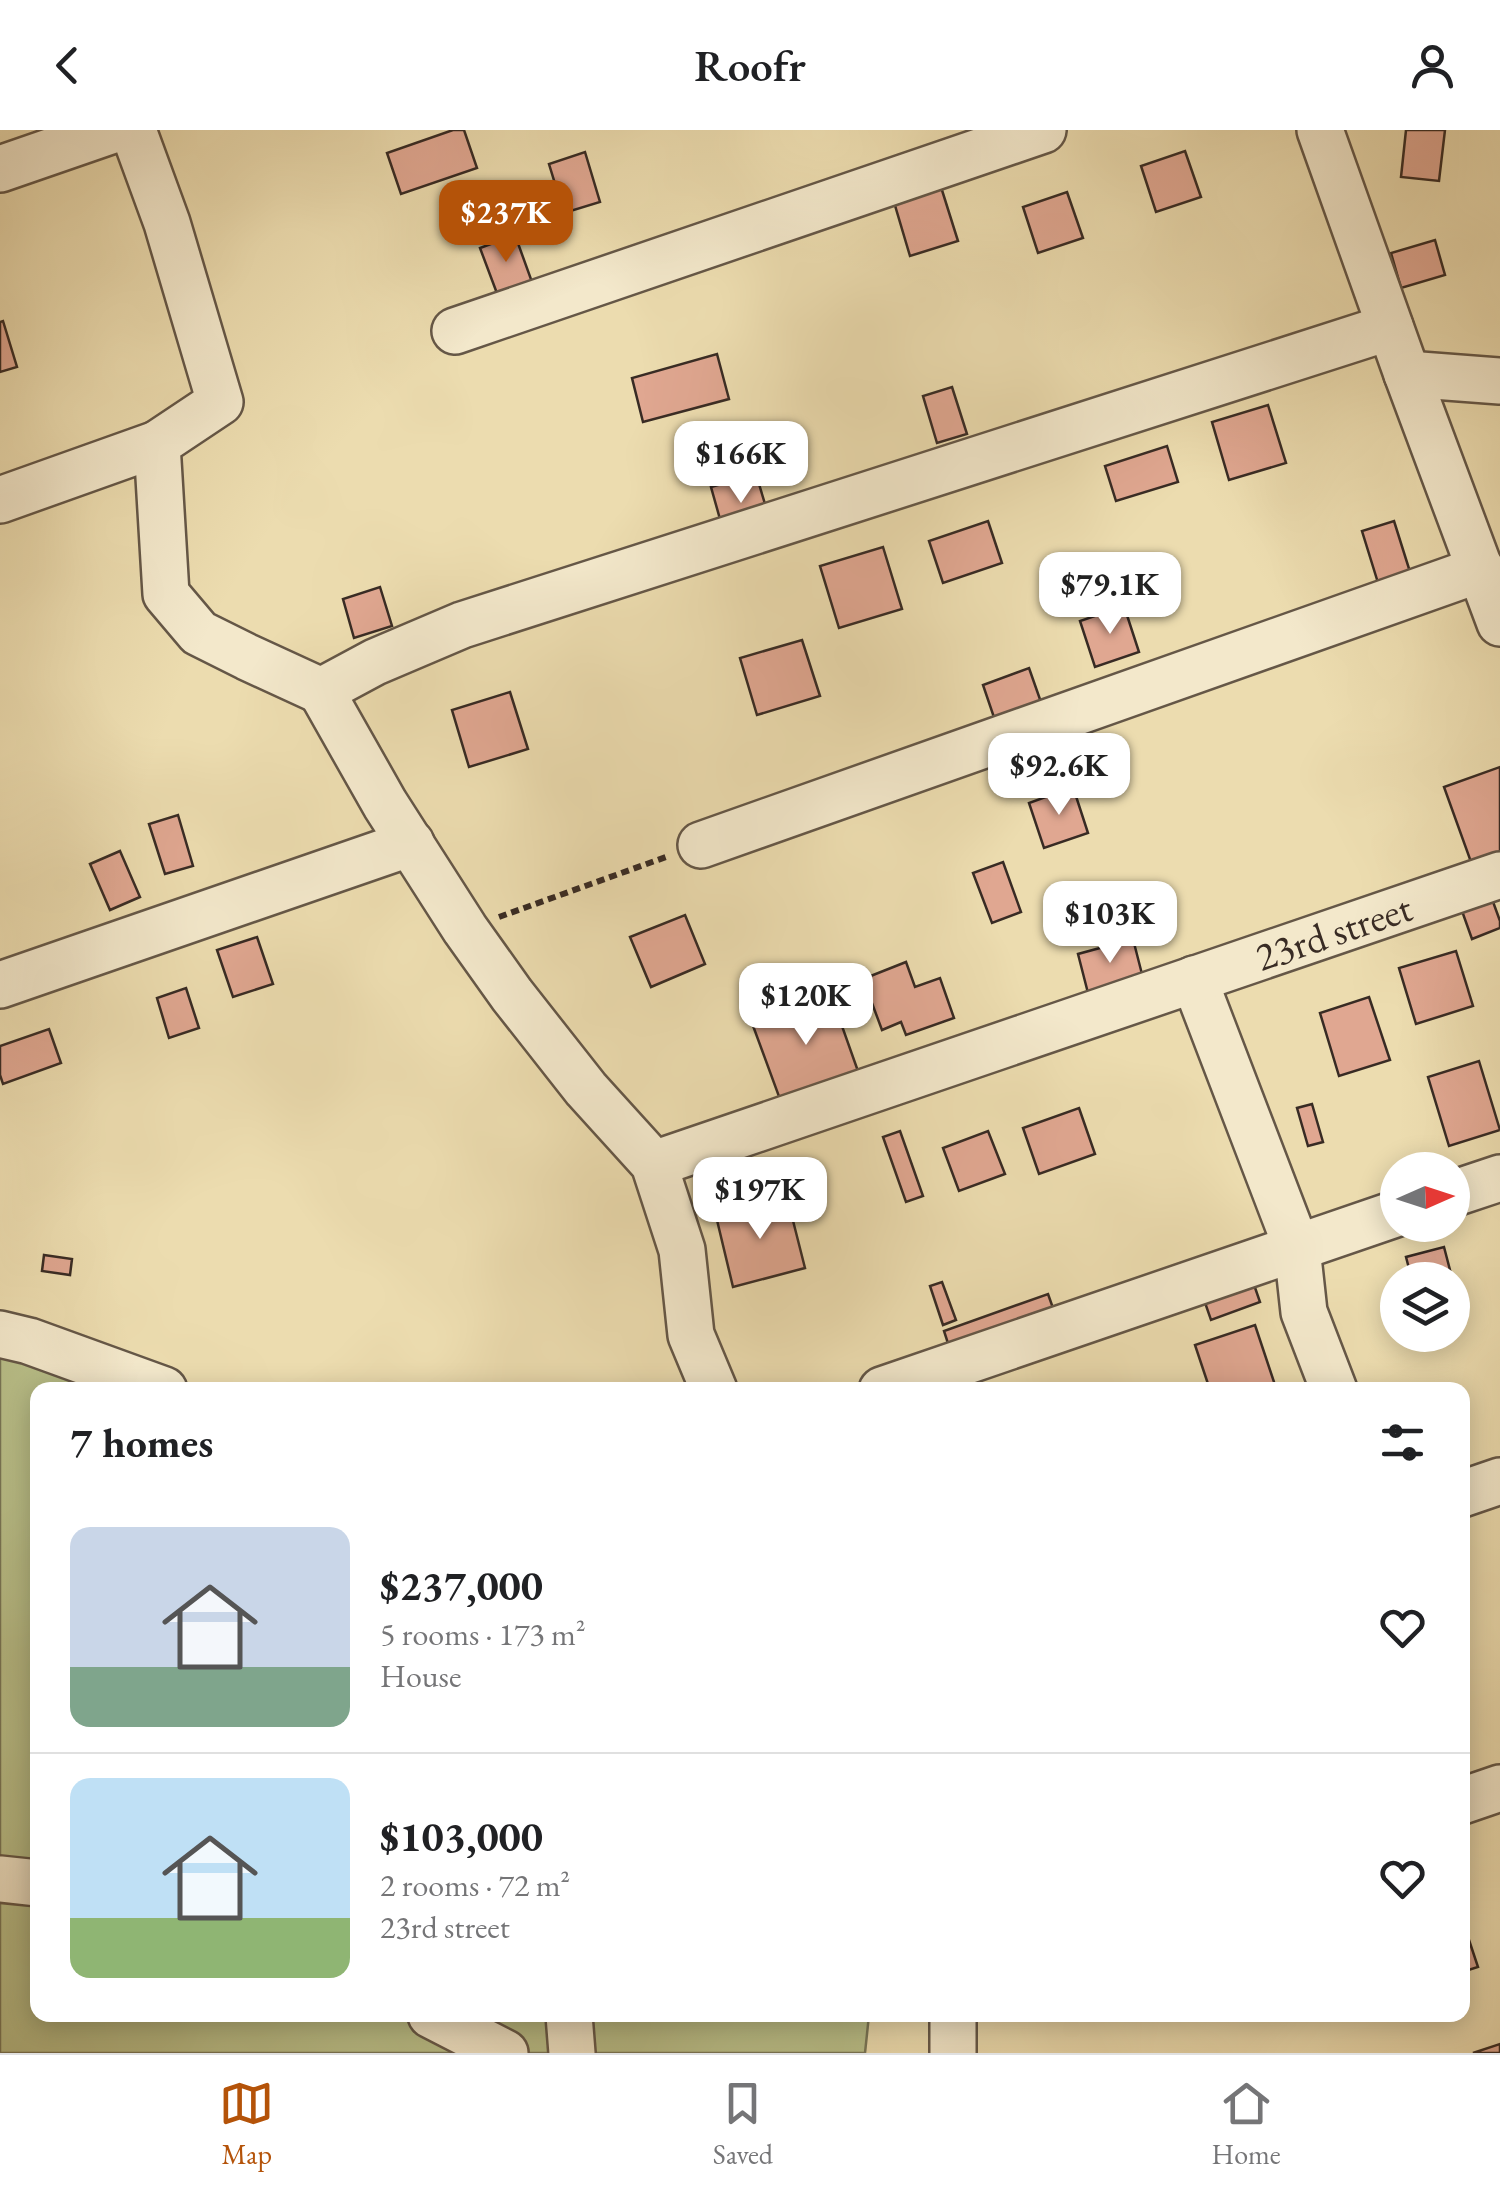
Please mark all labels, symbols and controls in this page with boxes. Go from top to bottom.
text: Roofr [694,36,806,94]
icon: back [40,38,95,93]
icon: person [1405,38,1460,93]
pin: $237K [436,180,576,265]
text: $237K [461,191,551,233]
pin: $166K [671,421,811,506]
text: $166K [696,432,786,474]
pin: $79.1K [1029,552,1191,637]
text: $79.1K [1061,563,1159,605]
pin: $92.6K [978,733,1140,818]
text: $92.6K [1010,744,1108,786]
pin: $103K [1040,881,1180,966]
street label: 23rd street [1248,881,1419,983]
text: $103K [1065,892,1155,934]
pin: $120K [736,963,876,1048]
text: $120K [761,974,851,1016]
north arrow [1380,1152,1470,1242]
map controls [1380,1152,1470,1352]
pin: $197K [690,1157,830,1242]
text: $197K [715,1168,805,1210]
button: layers [1380,1262,1470,1352]
text: 7 homes [70,1415,213,1470]
icon: filters [1375,1415,1430,1470]
text: $237,000 [380,1558,543,1613]
icon: home [150,1567,270,1687]
icon: heart [1375,1600,1430,1655]
text: 5 rooms · 173 m² [380,1613,586,1655]
text: House [380,1655,461,1697]
text: $103,000 [380,1809,543,1864]
icon: home [150,1818,270,1938]
icon: heart [1375,1851,1430,1906]
text: 2 rooms · 72 m² [380,1864,570,1906]
text: 23rd street [380,1906,510,1948]
tab: Map [219,2076,274,2172]
tab: Saved [713,2076,773,2172]
tab: Home [1211,2076,1281,2172]

